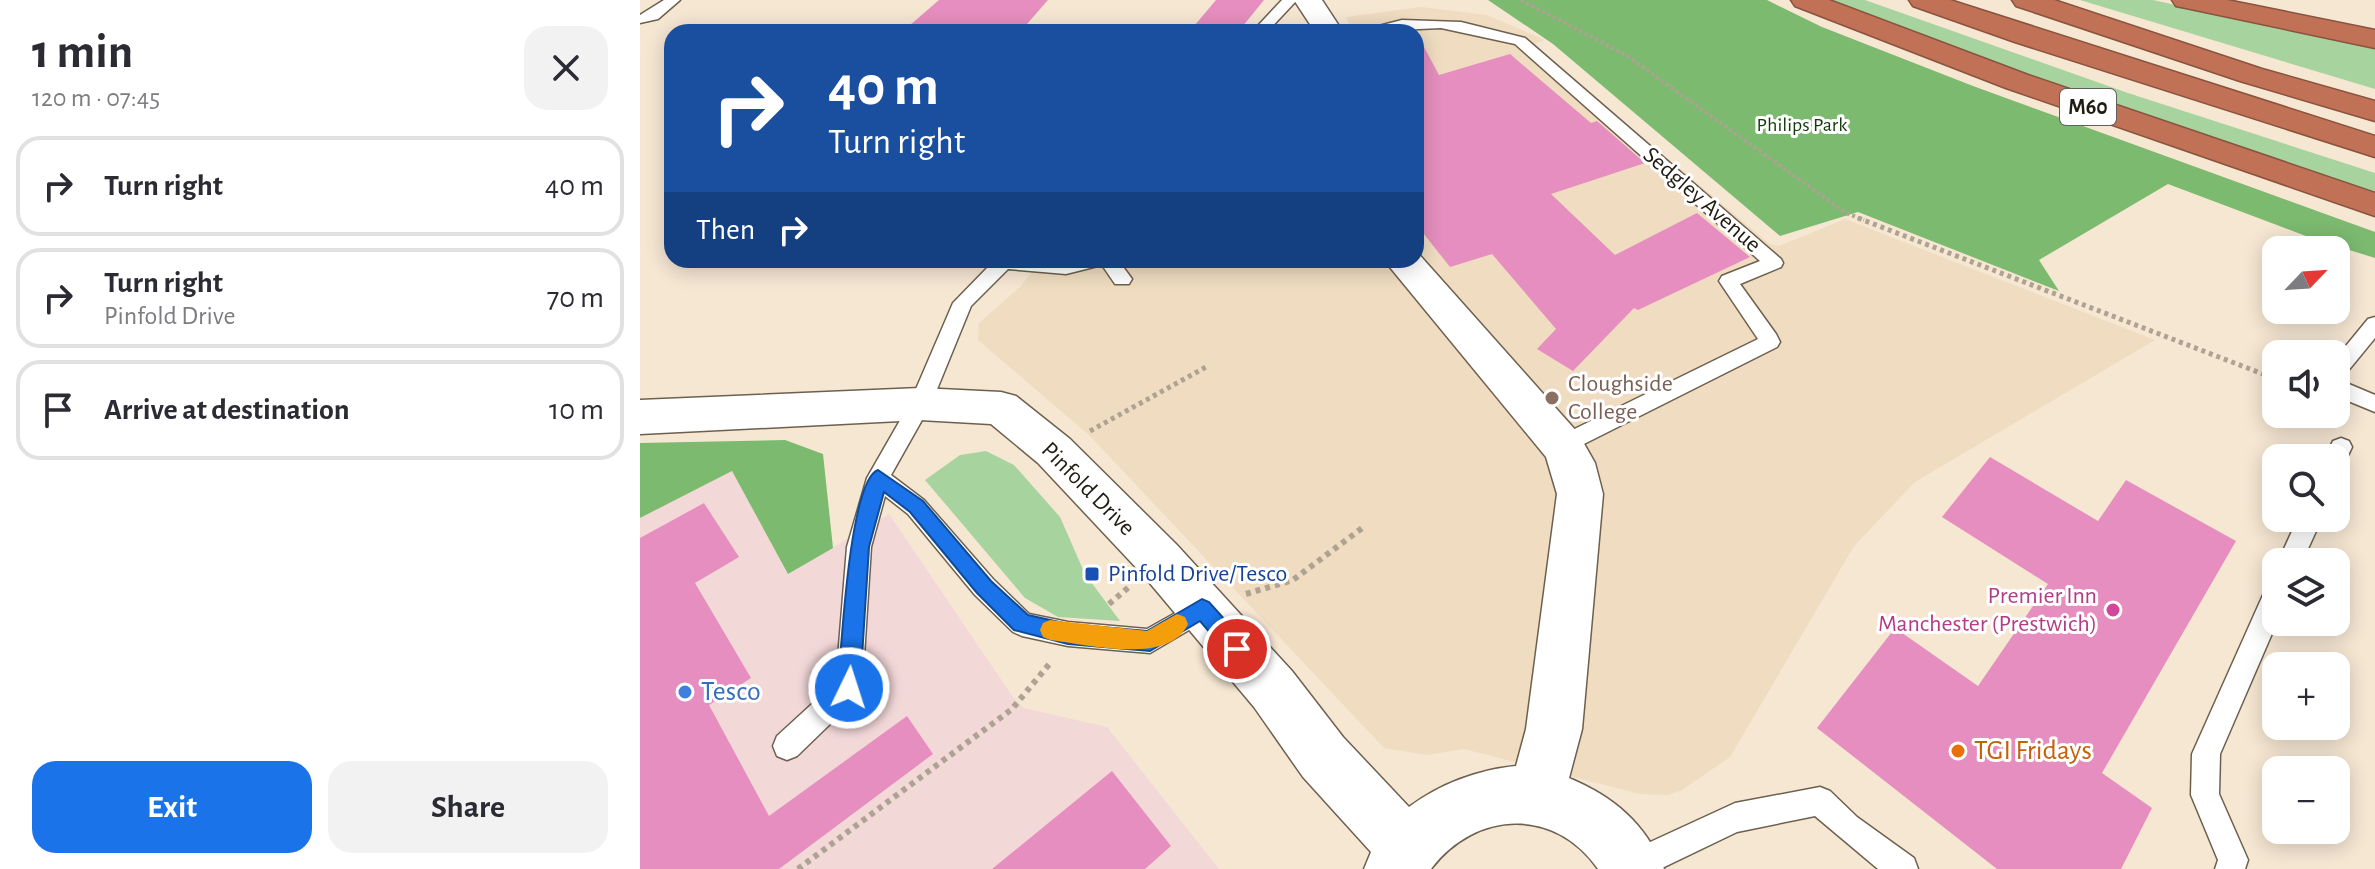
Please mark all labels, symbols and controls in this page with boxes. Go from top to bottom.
button: close [524,26,608,110]
text: 1 min [32,29,133,77]
icon: right [696,56,800,160]
text: 40 m [828,59,939,115]
text: 120 m · 07:45 [32,85,160,111]
road number: M60 [2060,89,2116,125]
park label: Philips Park [1757,115,1847,135]
text: Turn right [828,124,965,160]
street label: Sedgley Avenue [1639,143,1765,257]
icon: right [36,164,80,208]
text: Turn right [104,171,223,201]
text: 40 m [545,171,604,201]
icon: right [771,208,815,252]
text: Then [696,215,755,245]
north arrow [2262,236,2350,324]
map controls [2262,236,2350,844]
text: Turn right [104,268,223,298]
icon: right [36,276,80,320]
text: 70 m [547,283,604,313]
text: Pinfold Drive [104,303,235,329]
button: sound [2262,340,2350,428]
place label: Cloughside College [1568,372,1673,424]
icon: arrive [36,388,80,432]
marker: Cloughside College [1543,389,1561,407]
text: Arrive at destination [104,395,350,425]
text: 10 m [549,395,604,425]
street label: Pinfold Drive [1037,438,1139,540]
button: search [2262,444,2350,532]
button: layers [2262,548,2350,636]
place label: Pinfold Drive/Tesco [1108,562,1287,586]
marker: Pinfold Drive/Tesco [1083,565,1101,583]
place label: Premier Inn Manchester (Prestwich) [1878,584,2097,636]
marker: Premier Inn Manchester (Prestwich) [2104,601,2122,619]
pin [1203,615,1271,683]
icon: arrive [1215,627,1259,671]
position arrow [807,646,891,730]
button: + [2262,652,2350,740]
place label: Tesco [701,678,761,706]
marker: Tesco [676,683,694,701]
place label: TGI Fridays [1974,737,2092,765]
marker: TGI Fridays [1949,742,1967,760]
button: − [2262,756,2350,844]
button: Exit [32,761,312,853]
button: Share [328,761,608,853]

